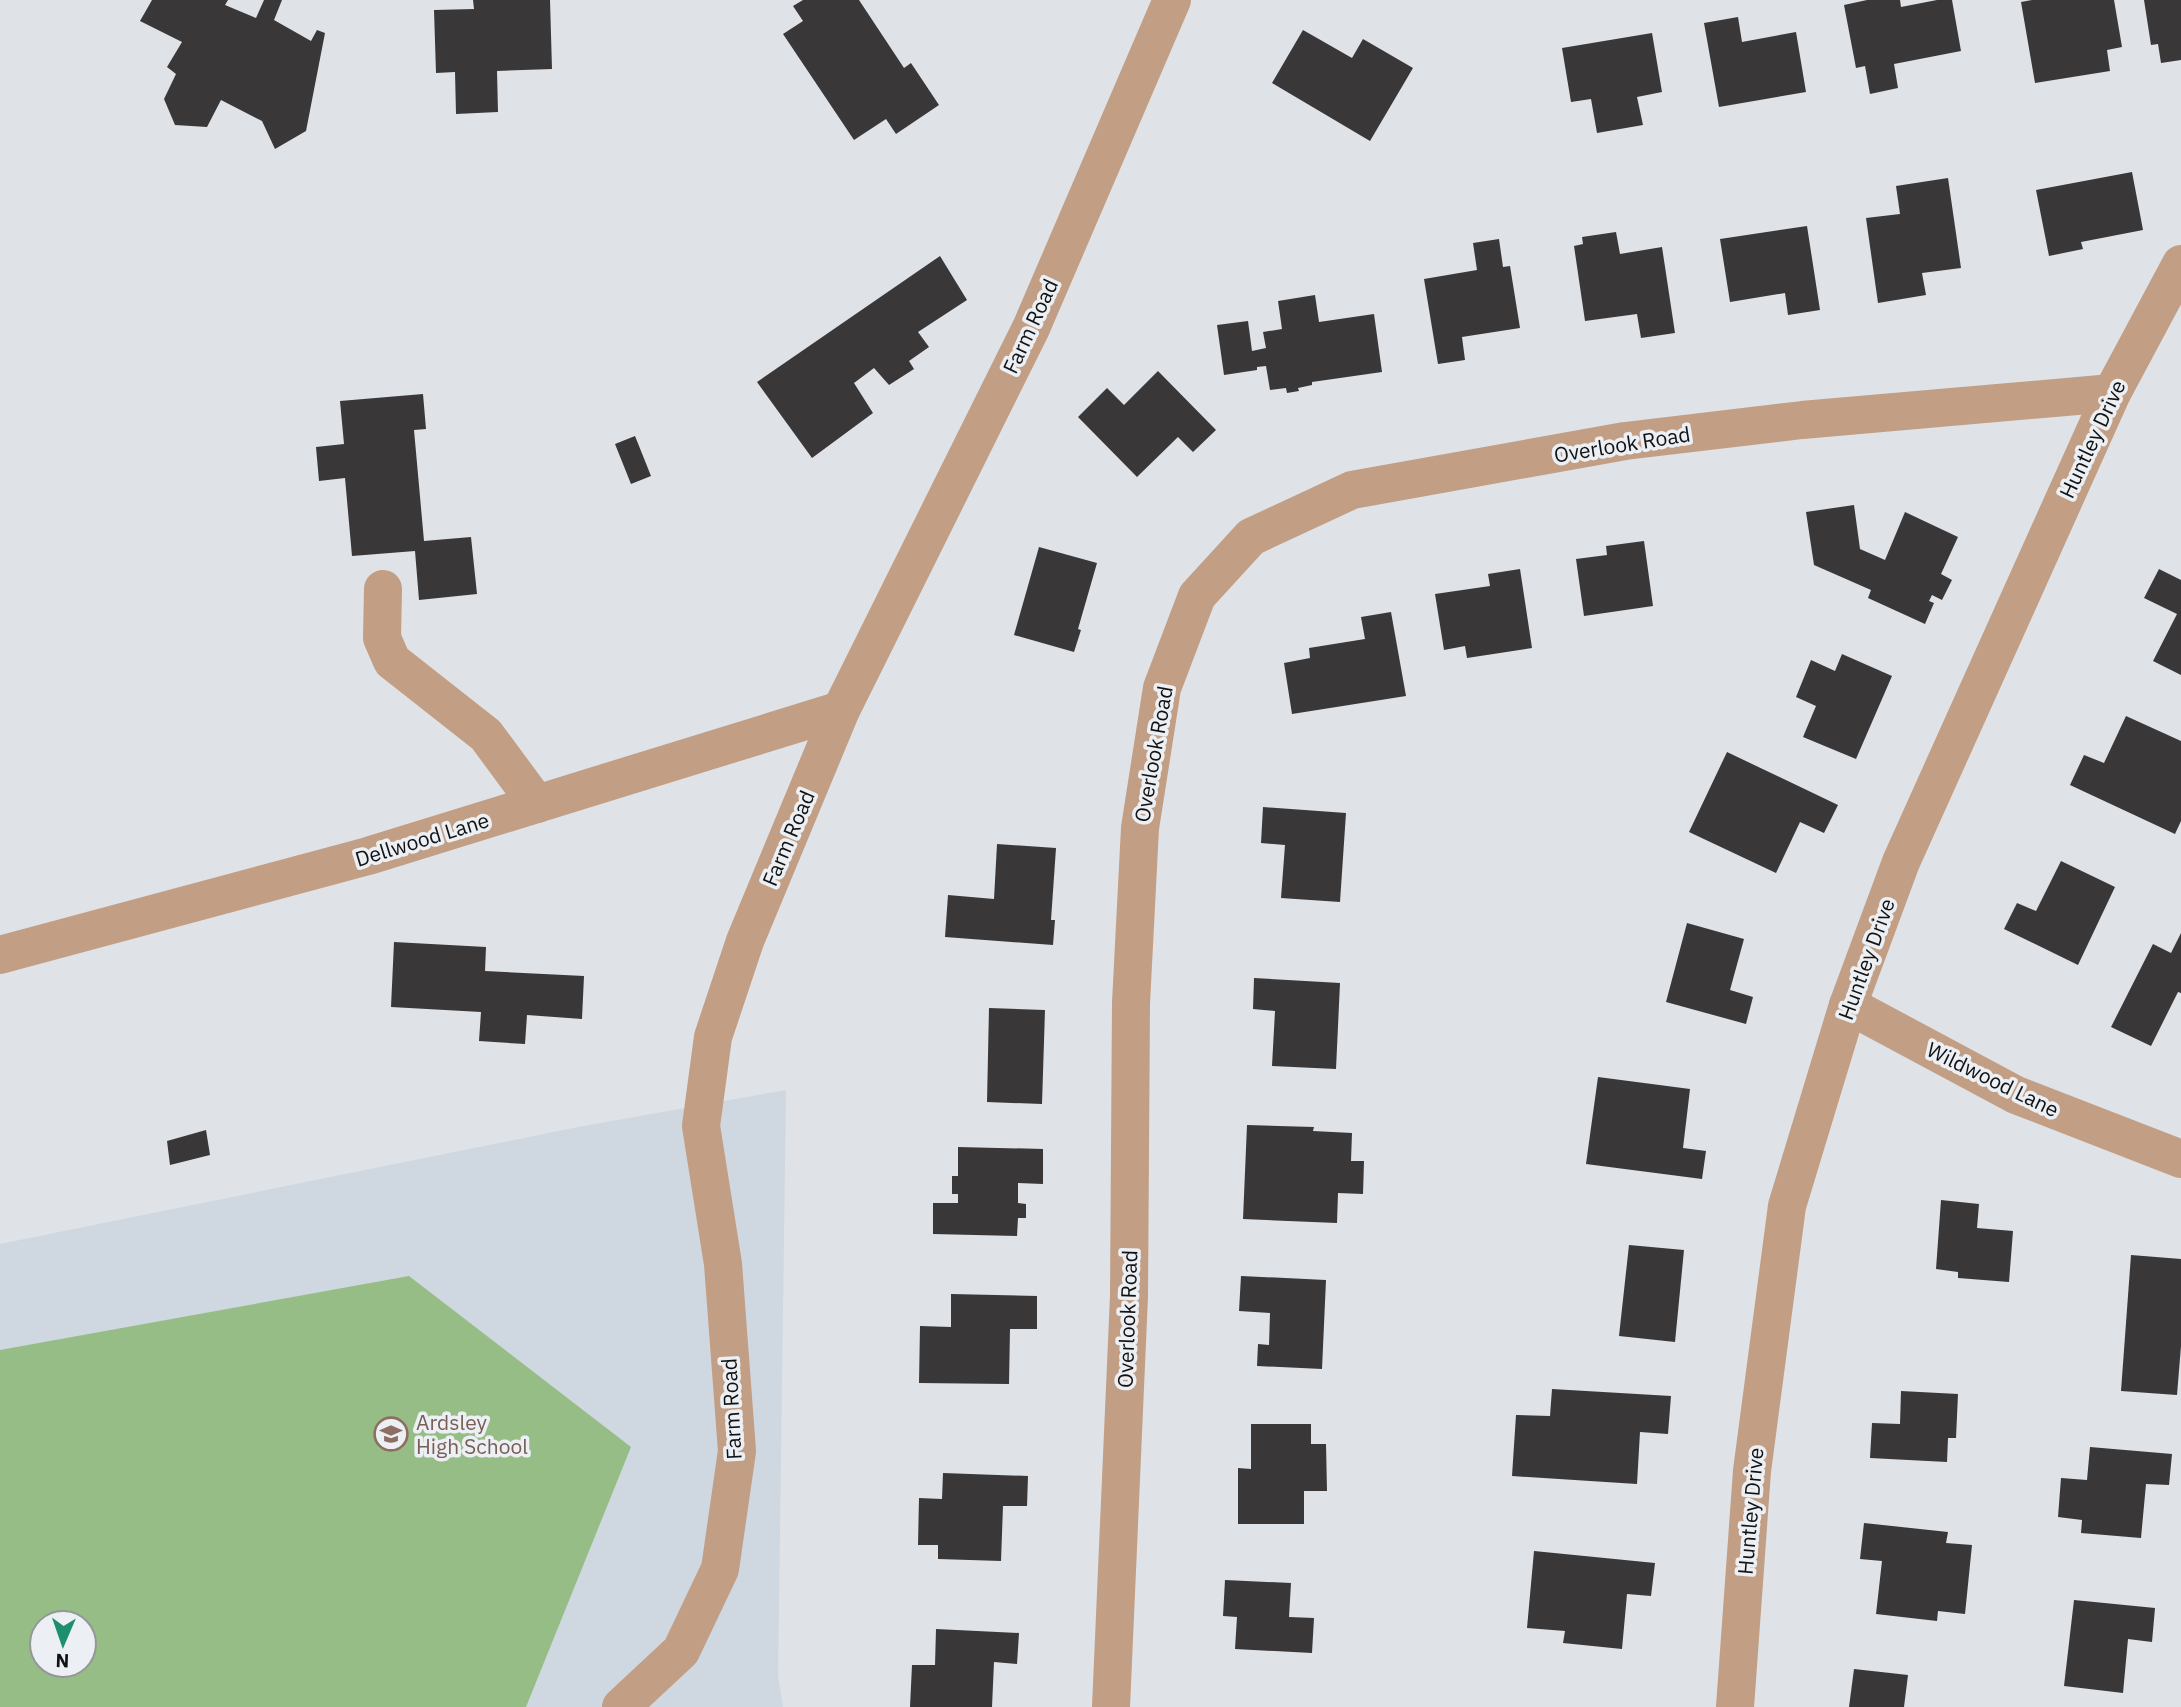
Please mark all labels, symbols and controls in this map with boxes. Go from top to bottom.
street label: Farm Road [996,274,1064,378]
street label: Huntley Drive [2052,375,2132,503]
street label: Overlook Road [1552,419,1692,469]
street label: Overlook Road [1127,684,1179,824]
street label: Farm Road [755,786,821,890]
street label: Dellwood Lane [352,805,492,873]
street label: Huntley Drive [1831,894,1901,1024]
street label: Wildwood Lane [1922,1035,2064,1123]
street label: Overlook Road [1111,1250,1143,1388]
street label: Farm Road [714,1358,748,1460]
place label: Ardsley High School [416,1408,528,1460]
school or university icon: Ardsley High School [372,1415,410,1453]
street label: Huntley Drive [1731,1446,1769,1576]
north arrow [28,1609,98,1679]
text: N [55,1649,70,1673]

